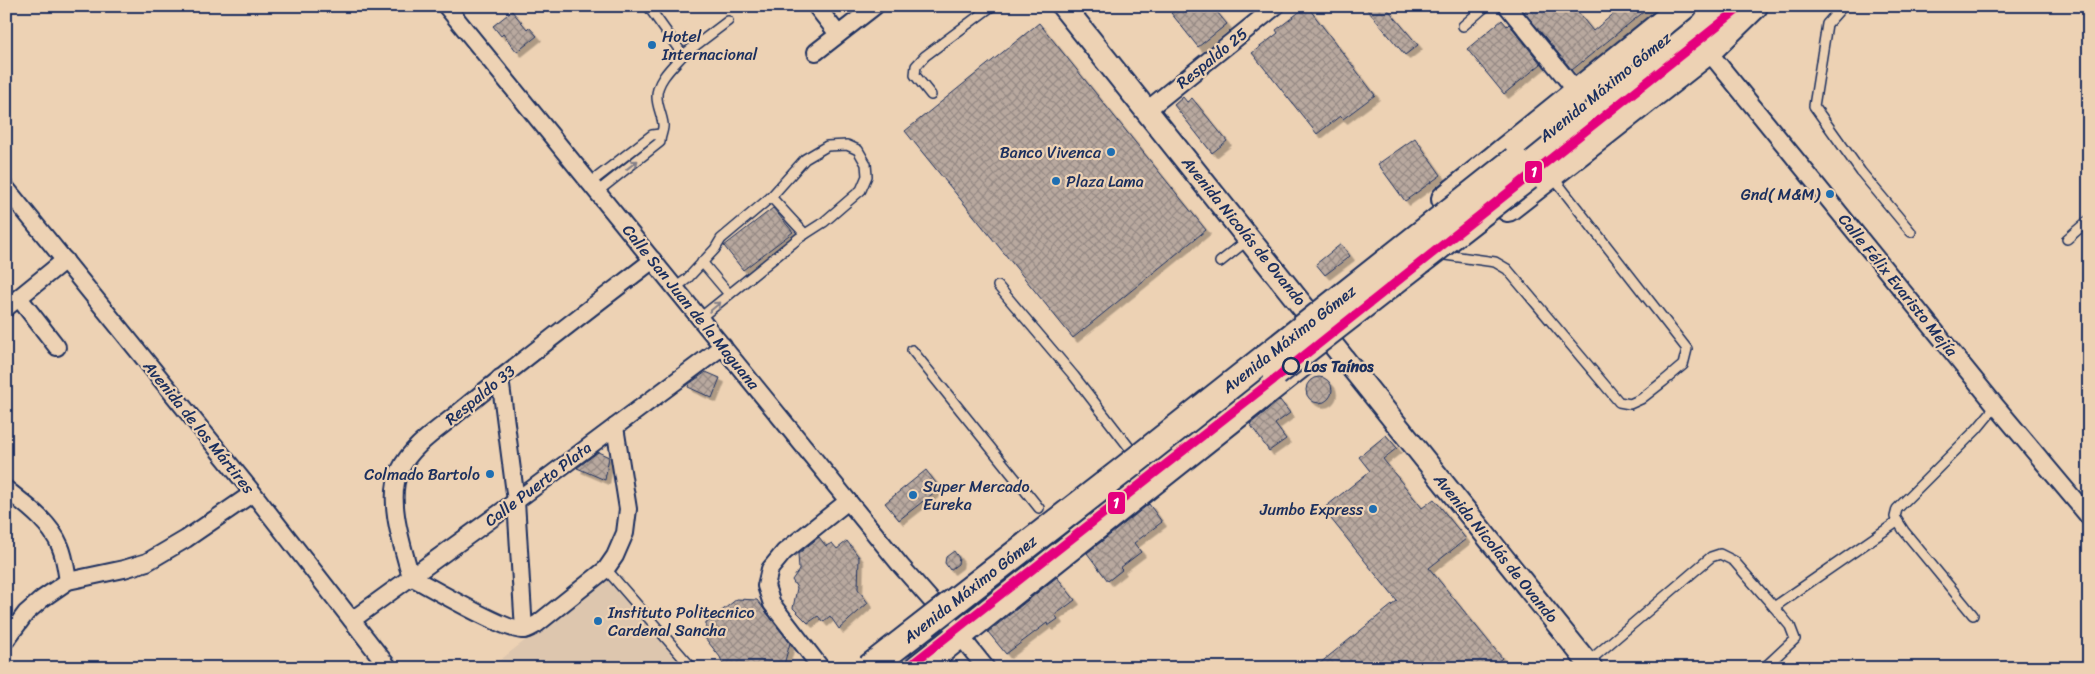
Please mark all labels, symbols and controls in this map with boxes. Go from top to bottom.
street label: Respaldo 25 [1170,20,1255,96]
place label: Hotel Internacional [661,22,758,69]
street label: Avenida Máximo Gómez [1531,24,1678,150]
marker: Hotel Internacional [646,39,658,51]
place label: Banco Vivenca [1000,138,1102,167]
marker: Banco Vivenca [1105,146,1117,158]
street label: Avenida Nicolás de Ovando [1174,149,1314,312]
one-way arrow [625,159,638,170]
line badge: 1 [1524,160,1543,184]
text: 1 [1531,160,1537,185]
place label: Plaza Lama [1066,167,1144,196]
marker: Plaza Lama [1050,175,1062,187]
place label: Gnd( M&M) [1741,180,1821,209]
marker: Gnd( M&M) [1824,188,1836,200]
street label: Calle Félix Evaristo Mejía [1831,207,1966,364]
street label: Calle San Juan de la Maguana [615,218,768,397]
street label: Avenida Máximo Gómez [1215,277,1363,401]
one-way arrow [708,301,721,312]
place label: Los Taínos [1304,352,1374,381]
street label: Avenida de los Mártires [135,353,263,501]
street label: Respaldo 33 [438,357,522,433]
marker: Los Taínos [1282,357,1300,375]
street label: Calle Puerto Plata [478,434,598,534]
place label: Colmado Bartolo [364,460,480,489]
street label: Avenida Nicolás de Ovando [1426,466,1566,629]
marker: Colmado Bartolo [484,468,496,480]
place label: Super Mercado Eureka [923,472,1030,519]
marker: Super Mercado Eureka [907,489,919,501]
line badge: 1 [1107,491,1126,515]
text: 1 [1113,491,1119,516]
place label: Jumbo Express [1259,495,1364,524]
marker: Jumbo Express [1367,503,1379,515]
street label: Avenida Máximo Gómez [896,527,1044,651]
place label: Instituto Politecnico Cardenal Sancha [607,598,755,645]
marker: Instituto Politecnico Cardenal Sancha [592,615,604,627]

